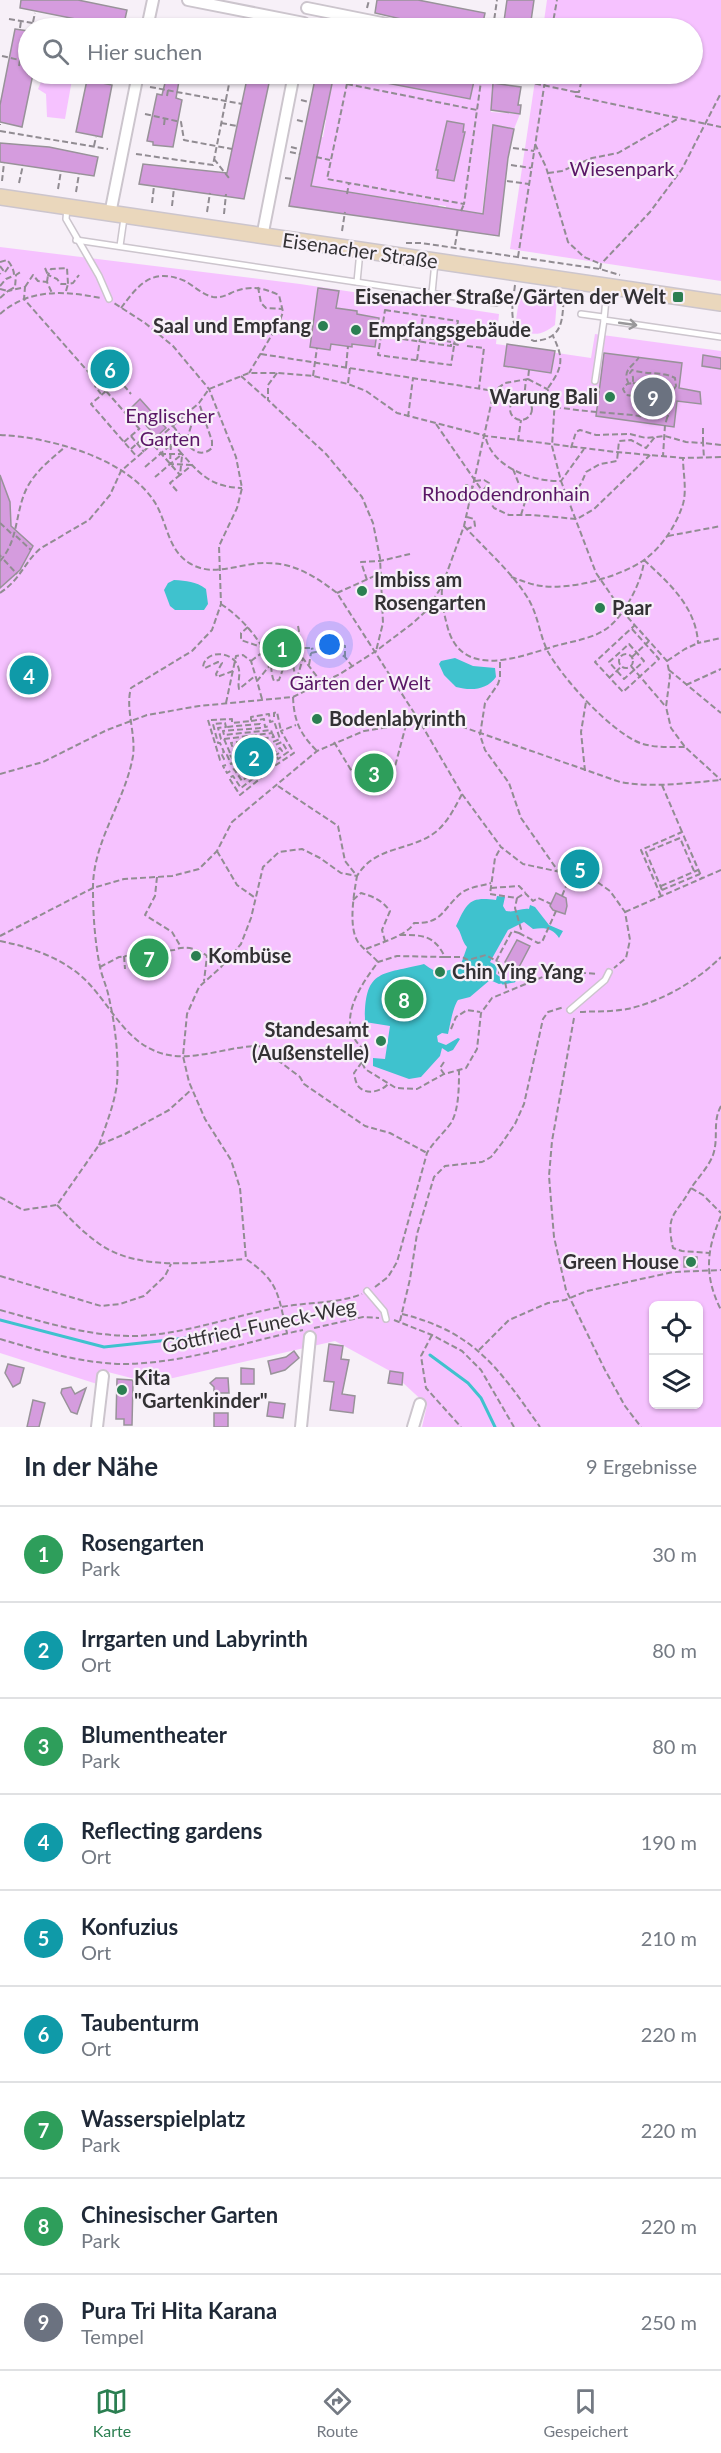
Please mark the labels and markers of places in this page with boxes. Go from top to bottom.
place label: Eisenacher Straße/Gärten der Welt [355,284,667,308]
marker: Eisenacher Straße/Gärten der Welt [671,290,685,304]
place label: Saal und Empfang [153,313,311,337]
place label: Empfangsgebäude [368,317,531,341]
marker: Saal und Empfang [316,319,330,333]
marker: Empfangsgebäude [349,323,363,337]
pin: 6 [90,346,130,392]
pin: 9 [634,374,672,420]
place label: Warung Bali [489,384,598,408]
marker: Warung Bali [603,390,617,404]
place label: Imbiss am Rosengarten [374,567,486,614]
marker: Imbiss am Rosengarten [355,584,369,598]
place label: Paar [612,595,652,619]
marker: Paar [593,601,607,615]
pin: 1 [262,626,302,670]
pin: 4 [9,652,48,698]
place label: Bodenlabyrinth [329,706,466,730]
marker: Bodenlabyrinth [310,712,324,726]
pin: 2 [234,734,274,780]
pin: 3 [354,750,394,796]
pin: 5 [560,846,600,892]
pin: 7 [130,936,168,980]
place label: Kombüse [208,943,292,967]
marker: Kombüse [189,949,203,963]
place label: Chin Ying Yang [452,959,584,983]
marker: Chin Ying Yang [433,965,447,979]
pin: 8 [384,976,424,1022]
place label: Standesamt (Außenstelle) [252,1017,370,1064]
marker: Standesamt (Außenstelle) [374,1034,388,1048]
place label: Green House [563,1249,679,1273]
marker: Green House [684,1255,698,1269]
place label: Kita "Gartenkinder" [134,1365,268,1412]
marker: Kita "Gartenkinder" [115,1383,129,1397]

